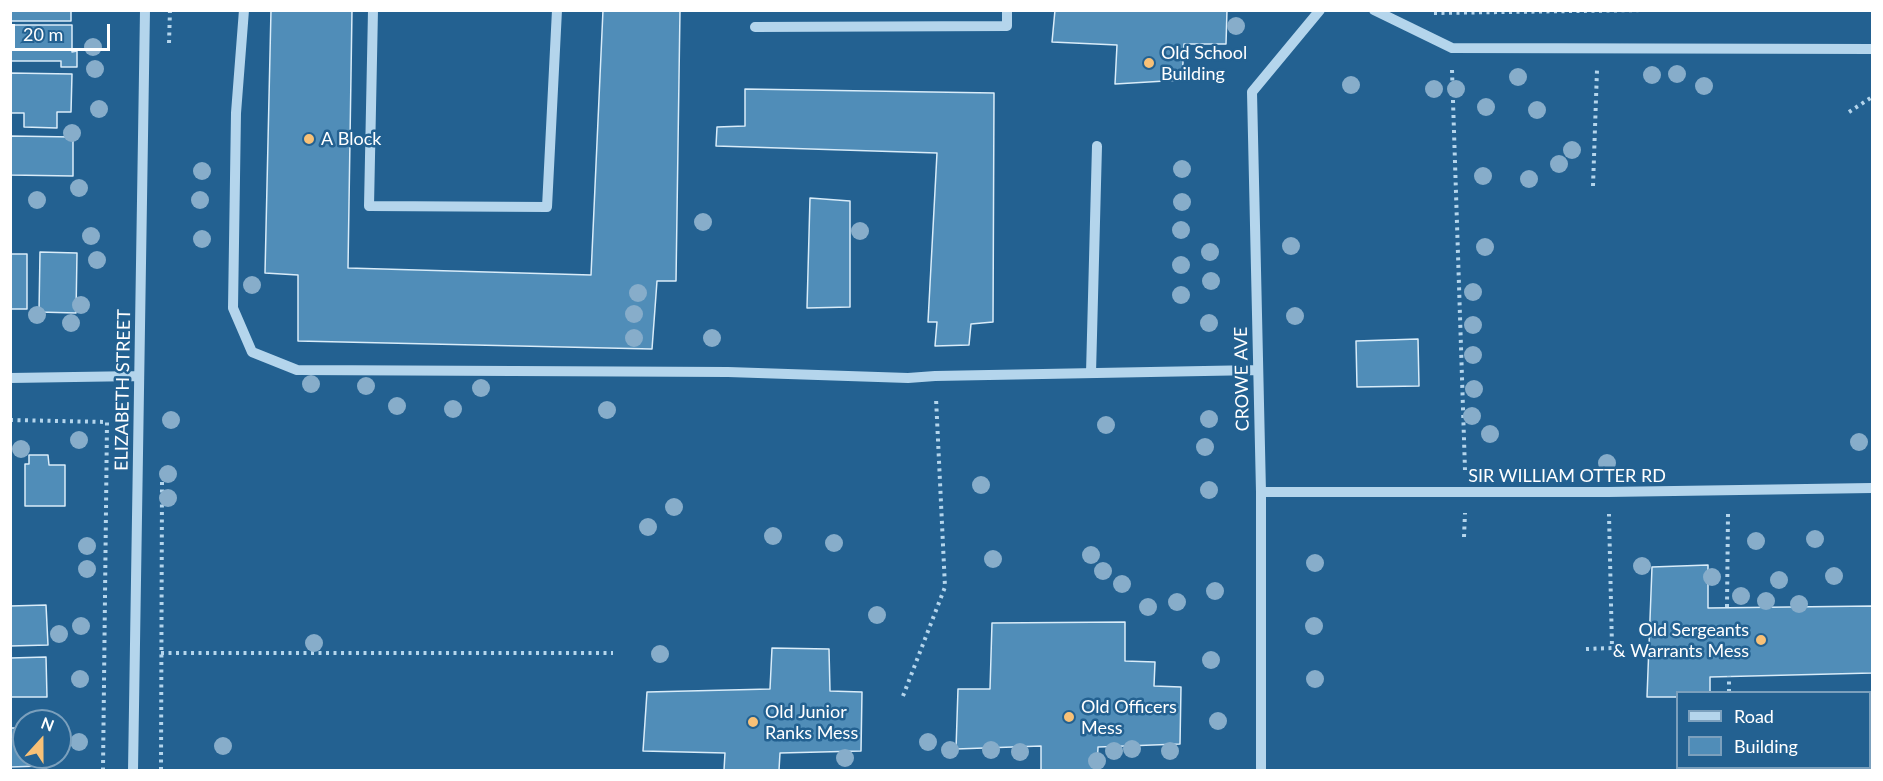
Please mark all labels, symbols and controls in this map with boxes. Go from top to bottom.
scale bar [15,12,112,50]
text: 20 m [23,23,63,45]
place label: Old School Building [1161,42,1247,84]
marker: Old School Building [1142,56,1156,70]
place label: A Block [321,128,381,150]
marker: A Block [302,132,316,146]
street label: ELIZABETH STREET [111,309,135,471]
street label: CROWE AVE [1230,326,1254,432]
street label: SIR WILLIAM OTTER RD [1468,465,1666,487]
place label: Old Sergeants & Warrants Mess [1613,619,1749,662]
marker: Old Sergeants & Warrants Mess [1754,633,1768,647]
legend [1676,691,1871,769]
place label: Old Officers Mess [1081,696,1177,738]
place label: Old Junior Ranks Mess [765,701,858,744]
text: Road [1734,705,1774,727]
north arrow [12,709,72,769]
marker: Old Officers Mess [1062,710,1076,724]
text: N [39,713,57,735]
marker: Old Junior Ranks Mess [746,715,760,729]
text: Building [1734,735,1798,757]

